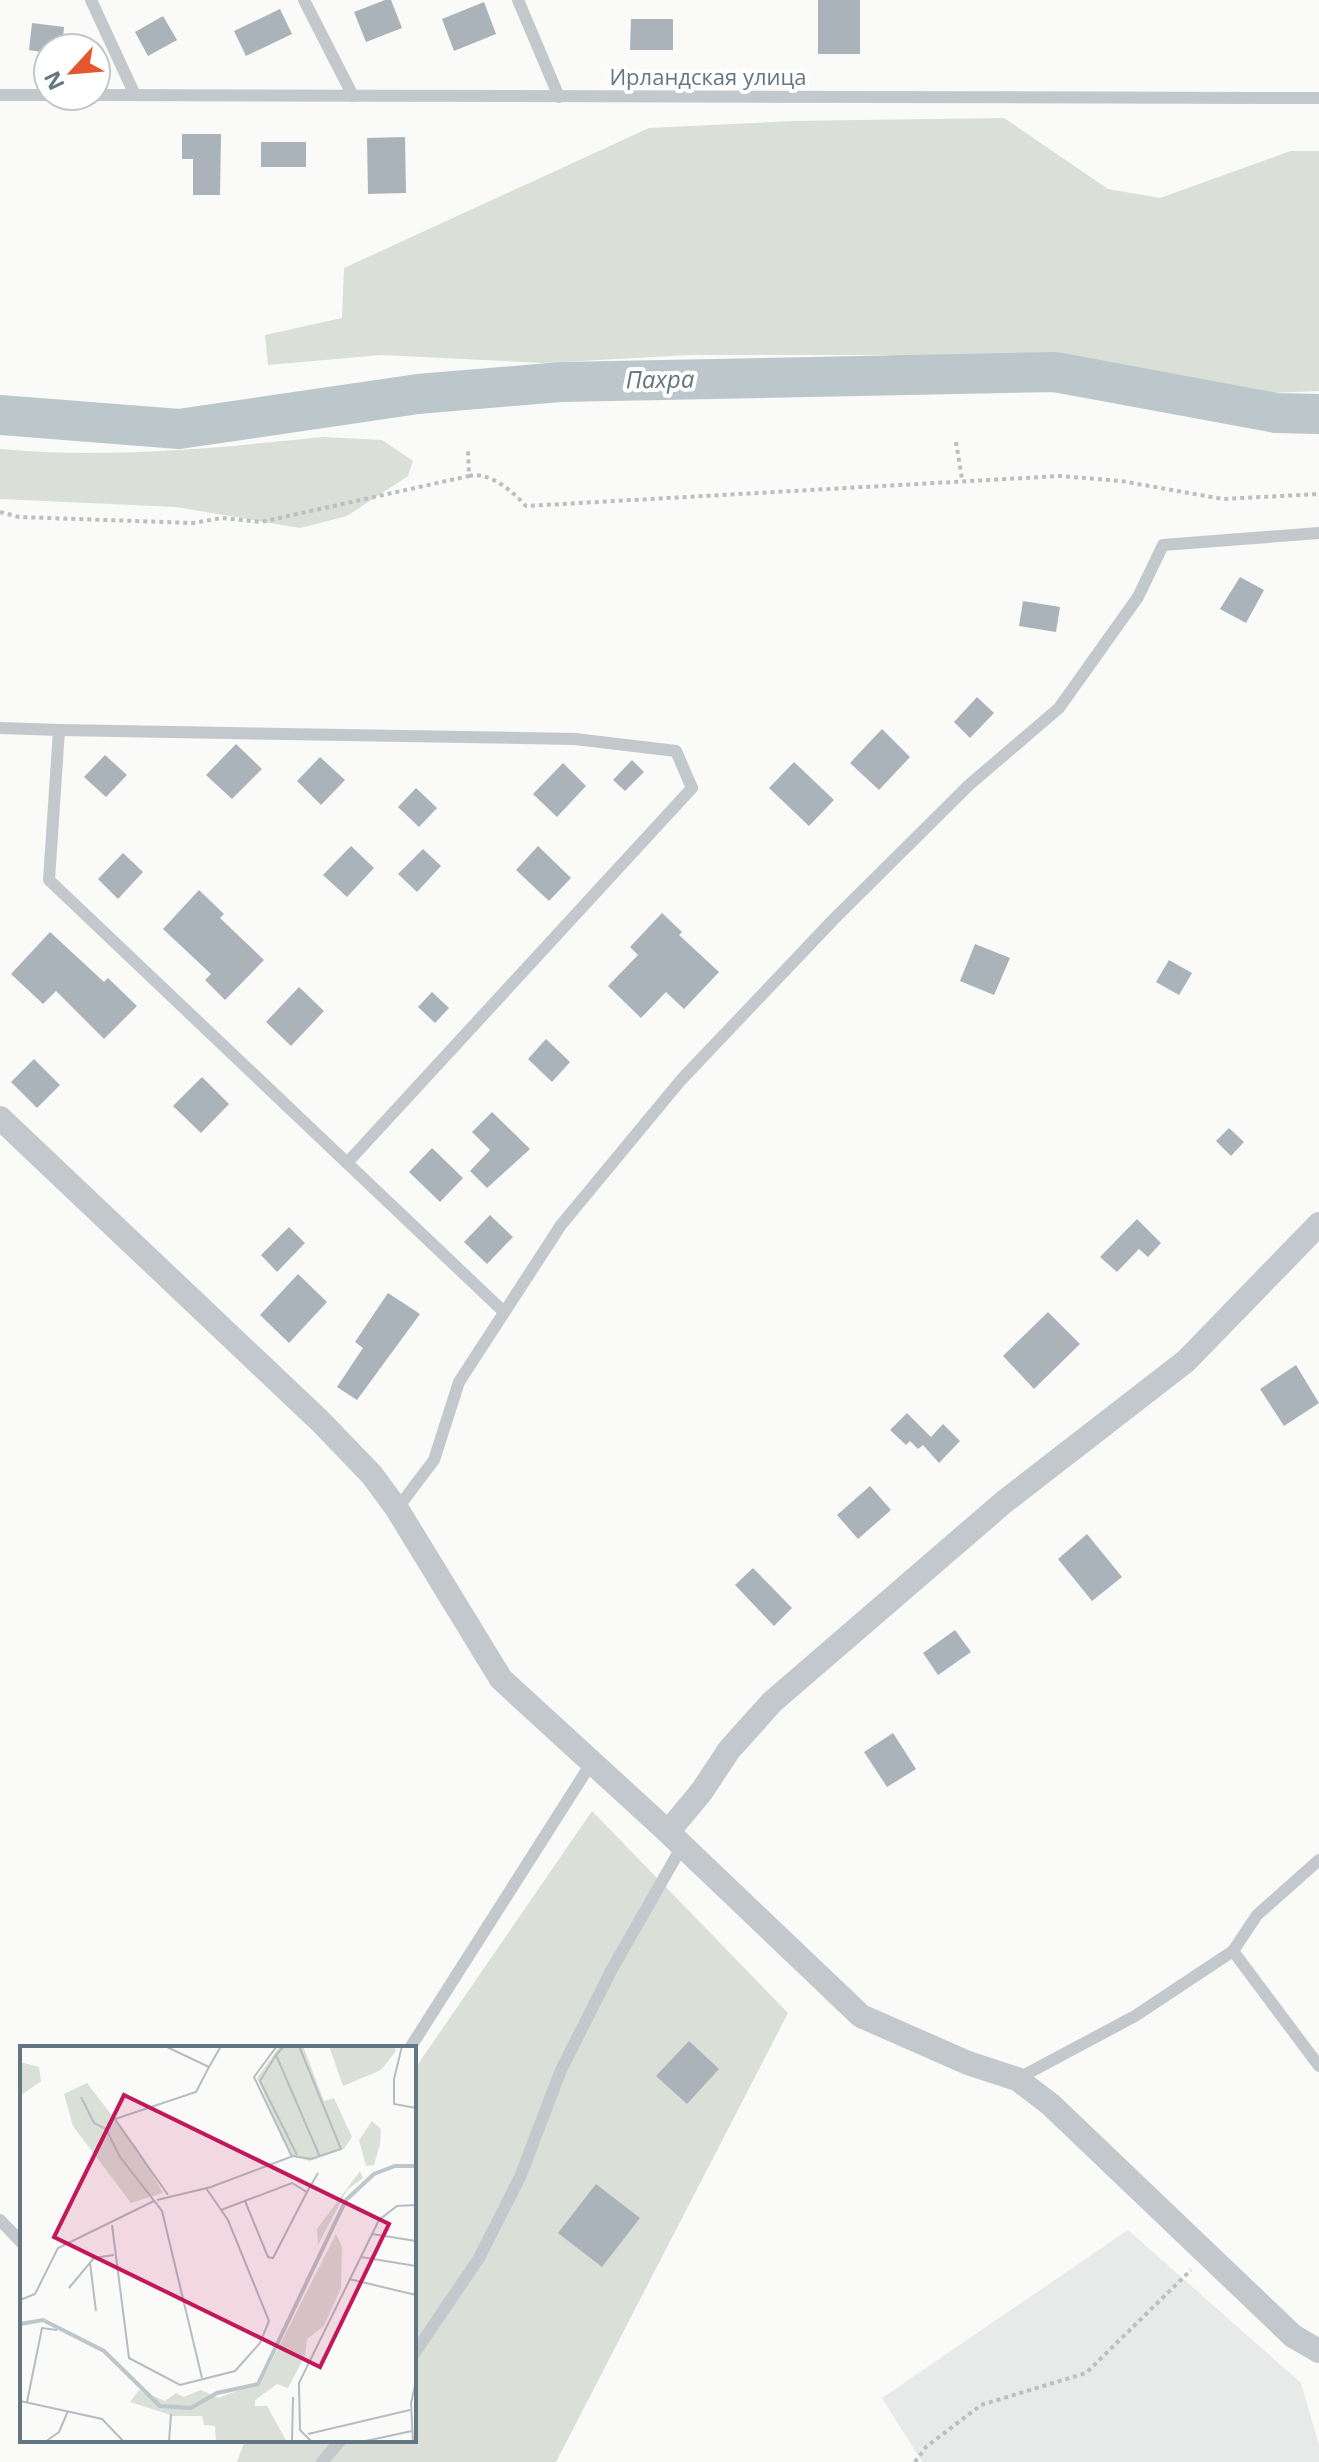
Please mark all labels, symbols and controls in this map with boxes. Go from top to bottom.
north arrow [32,32,112,112]
street label: Ирландская улица [609,61,807,91]
text: N [36,67,71,96]
water label: Пахра [625,361,695,396]
inset map [20,2046,416,2442]

